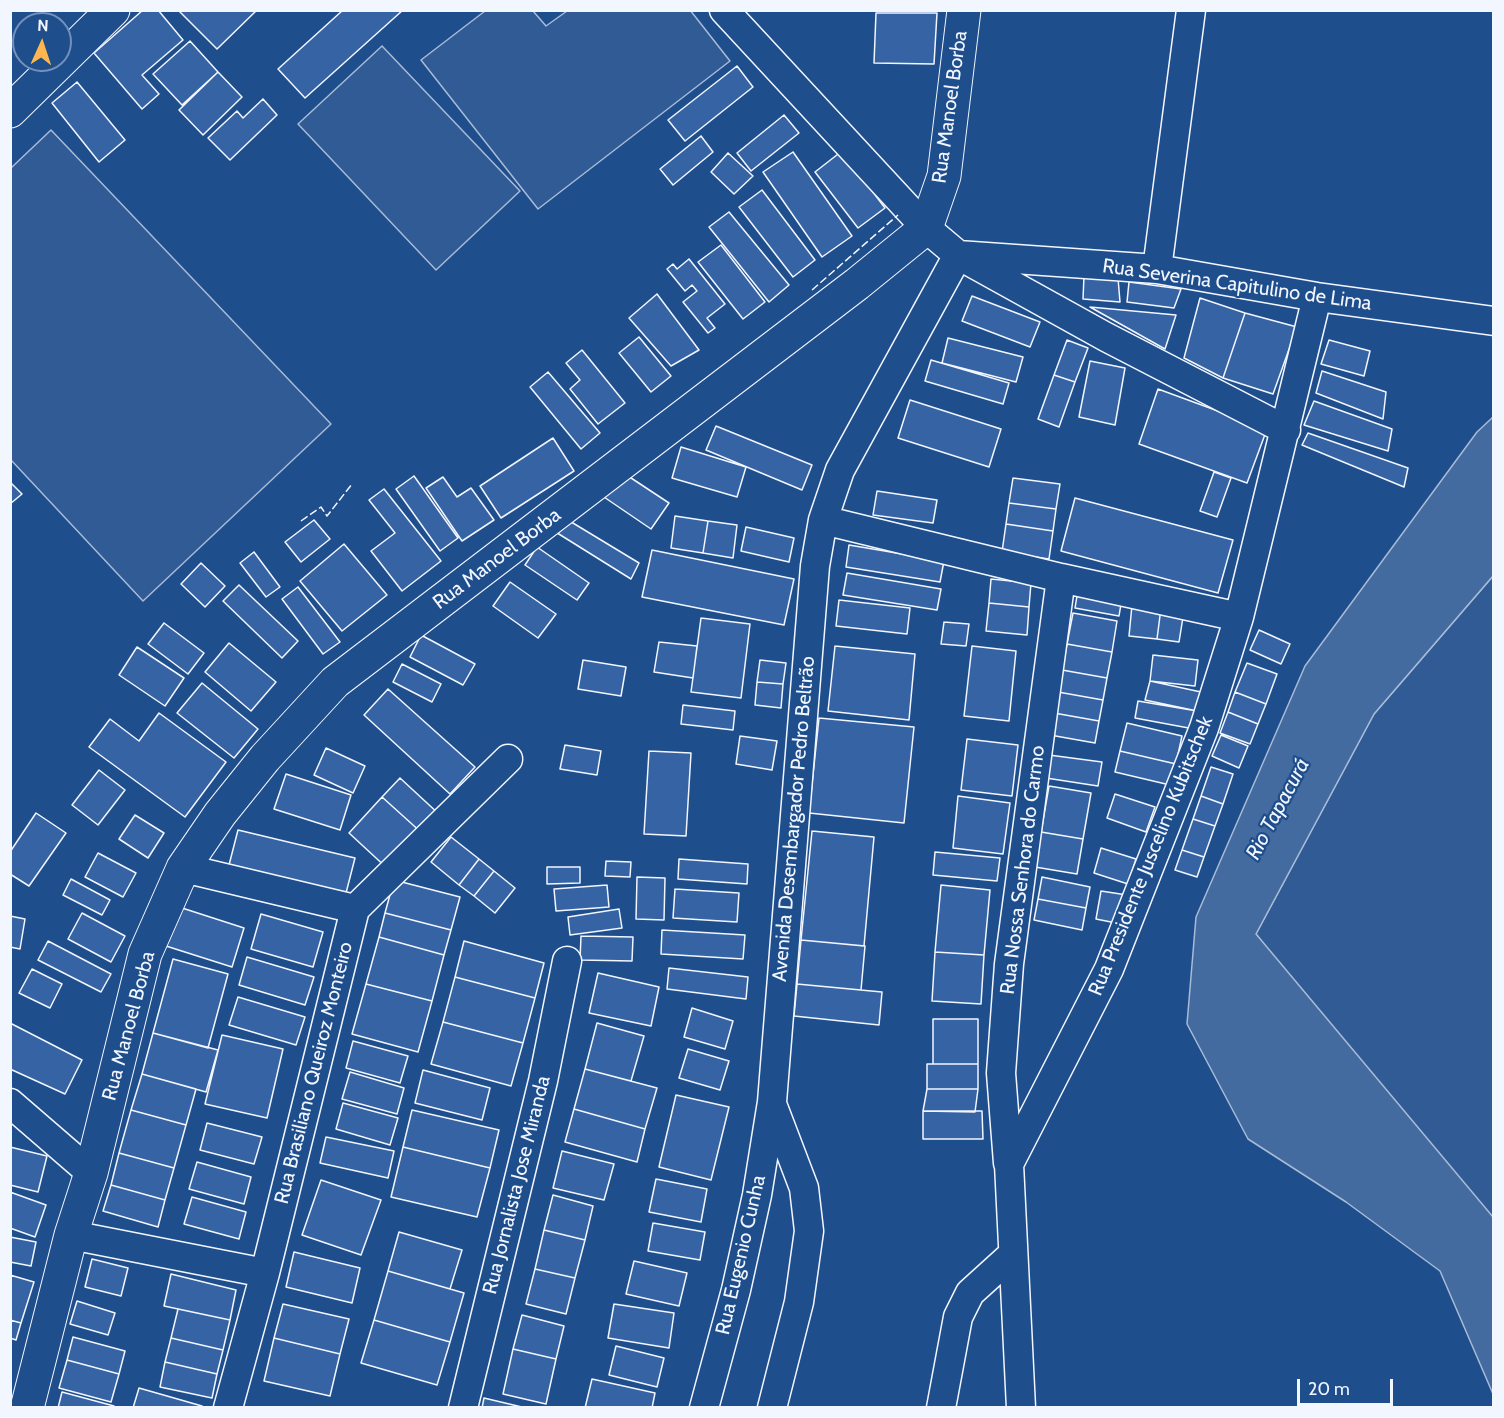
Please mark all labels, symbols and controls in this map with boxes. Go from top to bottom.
north arrow [12,12,72,72]
text: N [37,16,49,35]
street label: Rua Manoel Borba [927,29,973,185]
street label: Rua Severina Capitulino de Lima [1101,254,1373,316]
street label: Rua Manoel Borba [428,503,566,615]
street label: Avenida Desembargador Pedro Beltrão [768,655,820,983]
street label: Rua Presidente Juscelino Kubitschek [1084,713,1218,999]
street label: Rua Nossa Senhora do Carmo [996,744,1050,996]
water label: Rio Tapacurá [1241,754,1315,864]
street label: Rua Brasiliano Queiroz Monteiro [270,940,358,1206]
street label: Rua Manoel Borba [98,949,160,1103]
street label: Rua Jornalista Jose Miranda [478,1073,556,1297]
street label: Rua Eugenio Cunha [711,1173,771,1337]
scale bar [1300,1367,1396,1405]
text: 20 m [1308,1378,1350,1400]

